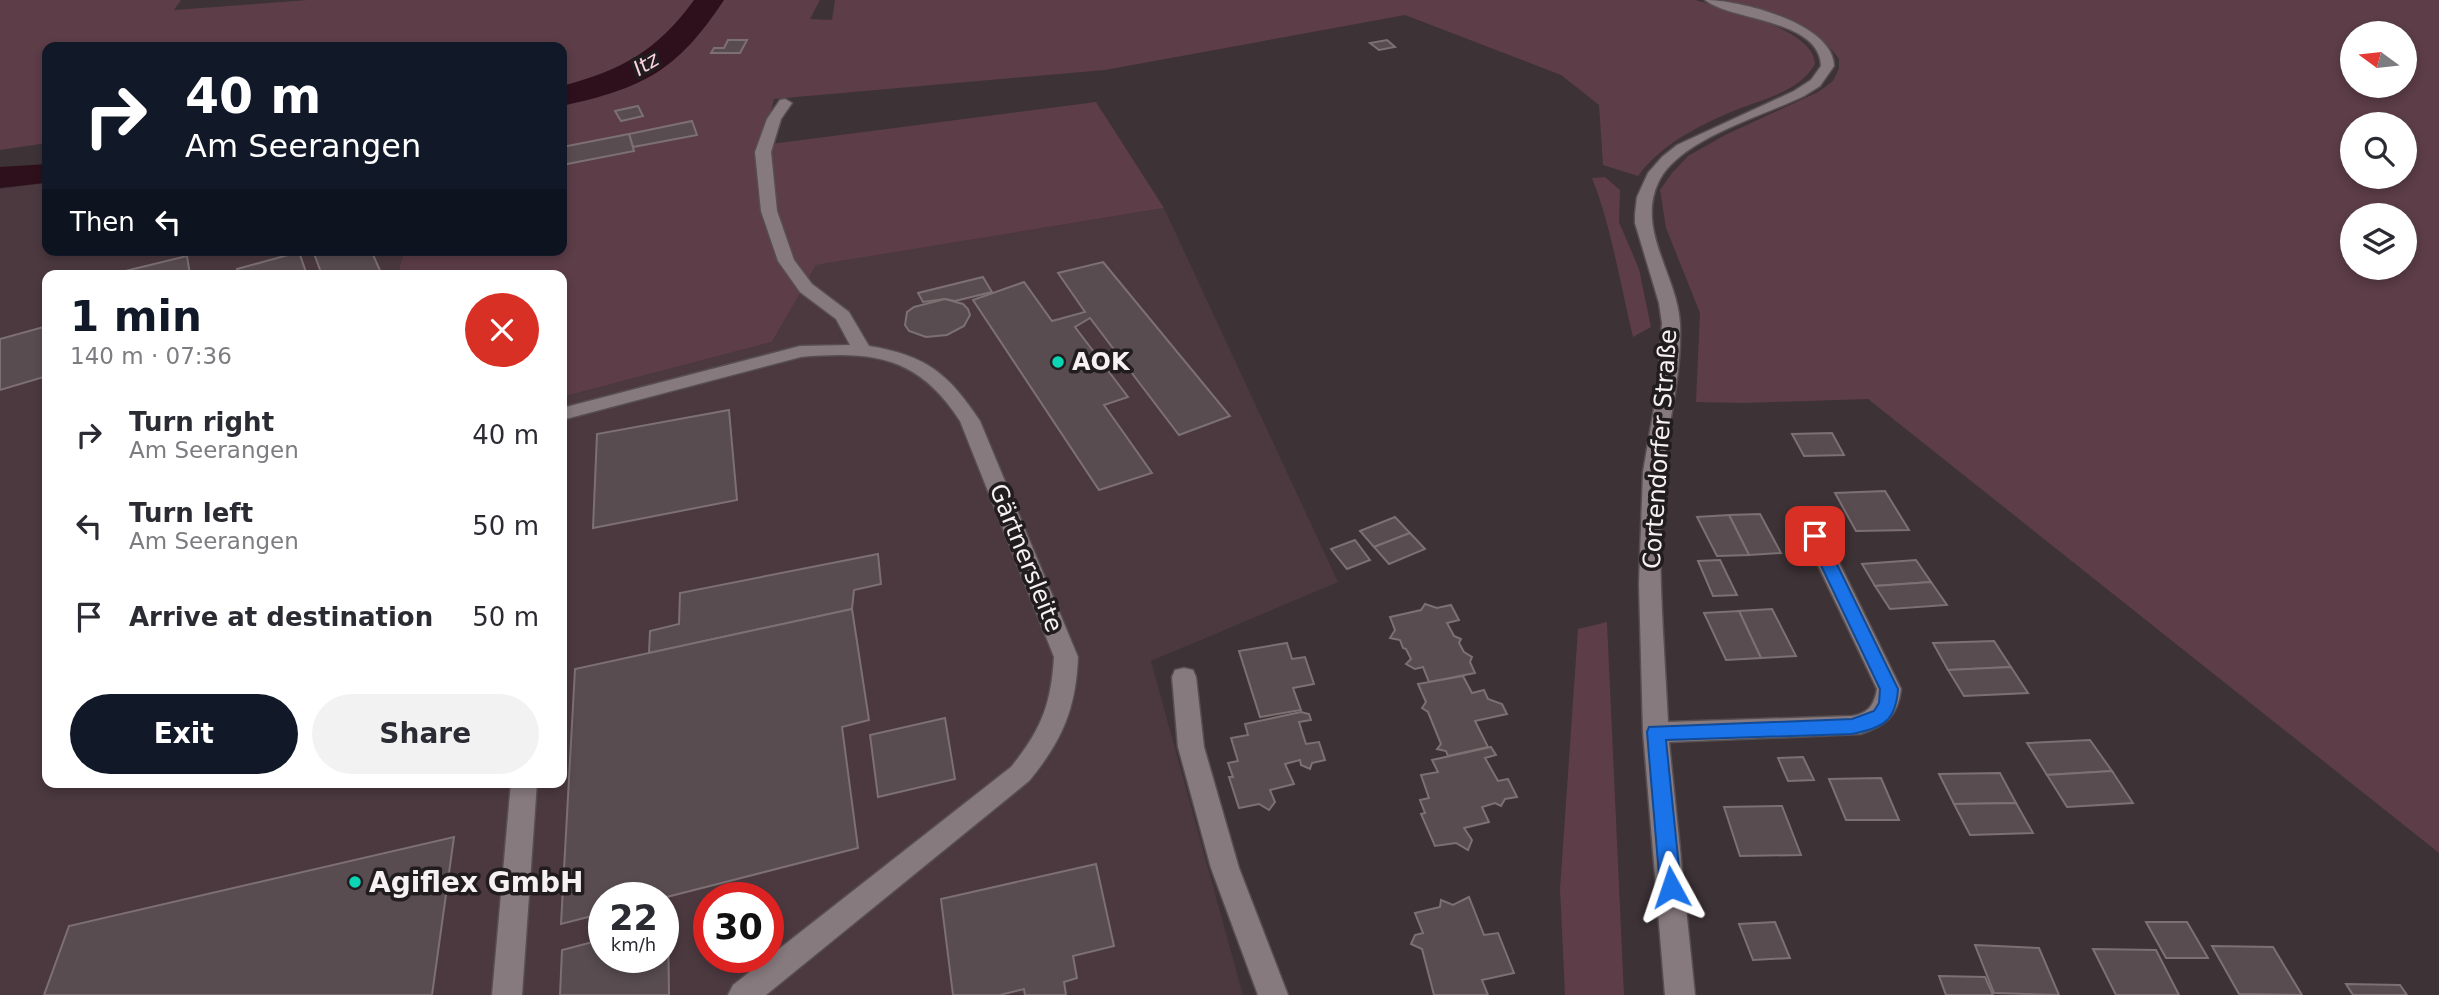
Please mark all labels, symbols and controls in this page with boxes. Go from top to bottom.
north arrow [2340,21,2417,98]
map controls [2340,21,2417,280]
water label: Itz [629,47,664,81]
text: 40 m [185,68,321,125]
icon: right [70,70,161,161]
button: search [2340,112,2417,189]
text: Am Seerangen [185,127,421,165]
icon: left [149,203,187,241]
button: layers [2340,203,2417,280]
text: Then [70,207,135,237]
text: 1 min [70,292,202,341]
button: close [465,293,539,367]
street label: Cortendorfer Straße [1638,328,1682,570]
text: 140 m · 07:36 [70,343,232,369]
place label: AOK [1072,348,1131,376]
marker: AOK [1050,354,1066,370]
text: Turn right [129,407,274,437]
icon: right [70,416,108,454]
text: 40 m [472,420,539,450]
text: Am Seerangen [129,437,299,463]
street label: Gärtnersleite [984,480,1068,636]
text: Turn left [129,498,253,528]
pin [1785,506,1845,566]
icon: left [70,507,108,545]
text: 50 m [472,511,539,541]
icon: arrive [1796,517,1834,555]
text: Am Seerangen [129,528,299,554]
icon: arrive [70,598,108,636]
text: Arrive at destination [129,602,433,632]
text: 50 m [472,602,539,632]
button: Exit [70,694,298,774]
button: Share [312,694,539,774]
position arrow [1634,850,1708,924]
place label: Agiflex GmbH [369,866,584,899]
marker: Agiflex GmbH [347,874,363,890]
speed limit sign: 30 [693,882,784,973]
text: 22 [609,898,658,938]
text: km/h [611,934,656,955]

